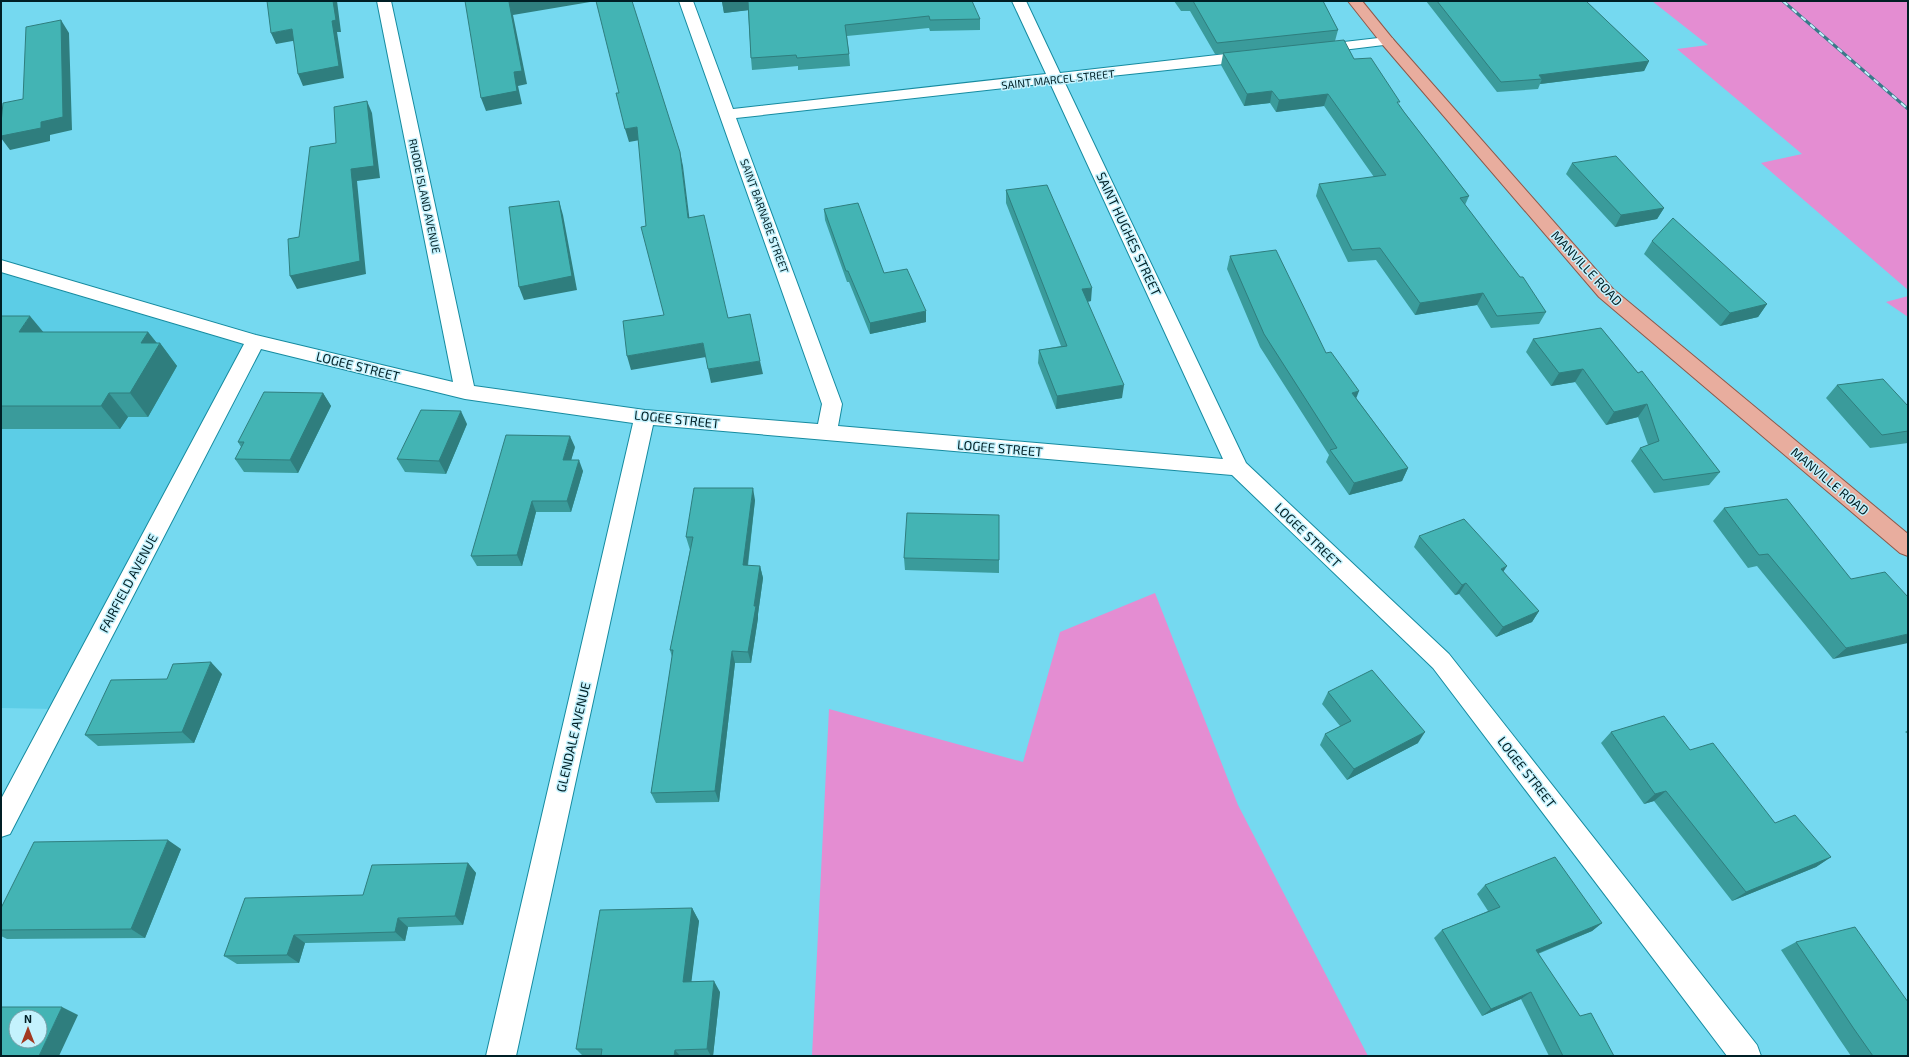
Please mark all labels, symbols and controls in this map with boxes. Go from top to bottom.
street label: SAINT MARCEL STREET [1001,67,1116,91]
street label: RHODE ISLAND AVENUE [407,138,443,254]
street label: SAINT BARNABE STREET [738,157,792,276]
street label: SAINT HUGHES STREET [1093,170,1165,299]
street label: MANVILLE ROAD [1548,227,1626,309]
street label: LOGEE STREET [314,348,402,384]
street label: LOGEE STREET [634,407,721,431]
street label: LOGEE STREET [957,436,1044,460]
street label: MANVILLE ROAD [1788,444,1872,518]
street label: LOGEE STREET [1272,499,1345,571]
street label: FAIRFIELD AVENUE [95,531,161,635]
street label: GLENDALE AVENUE [553,680,593,794]
street label: LOGEE STREET [1494,733,1560,811]
north arrow [8,1009,48,1049]
text: N [24,1012,32,1025]

